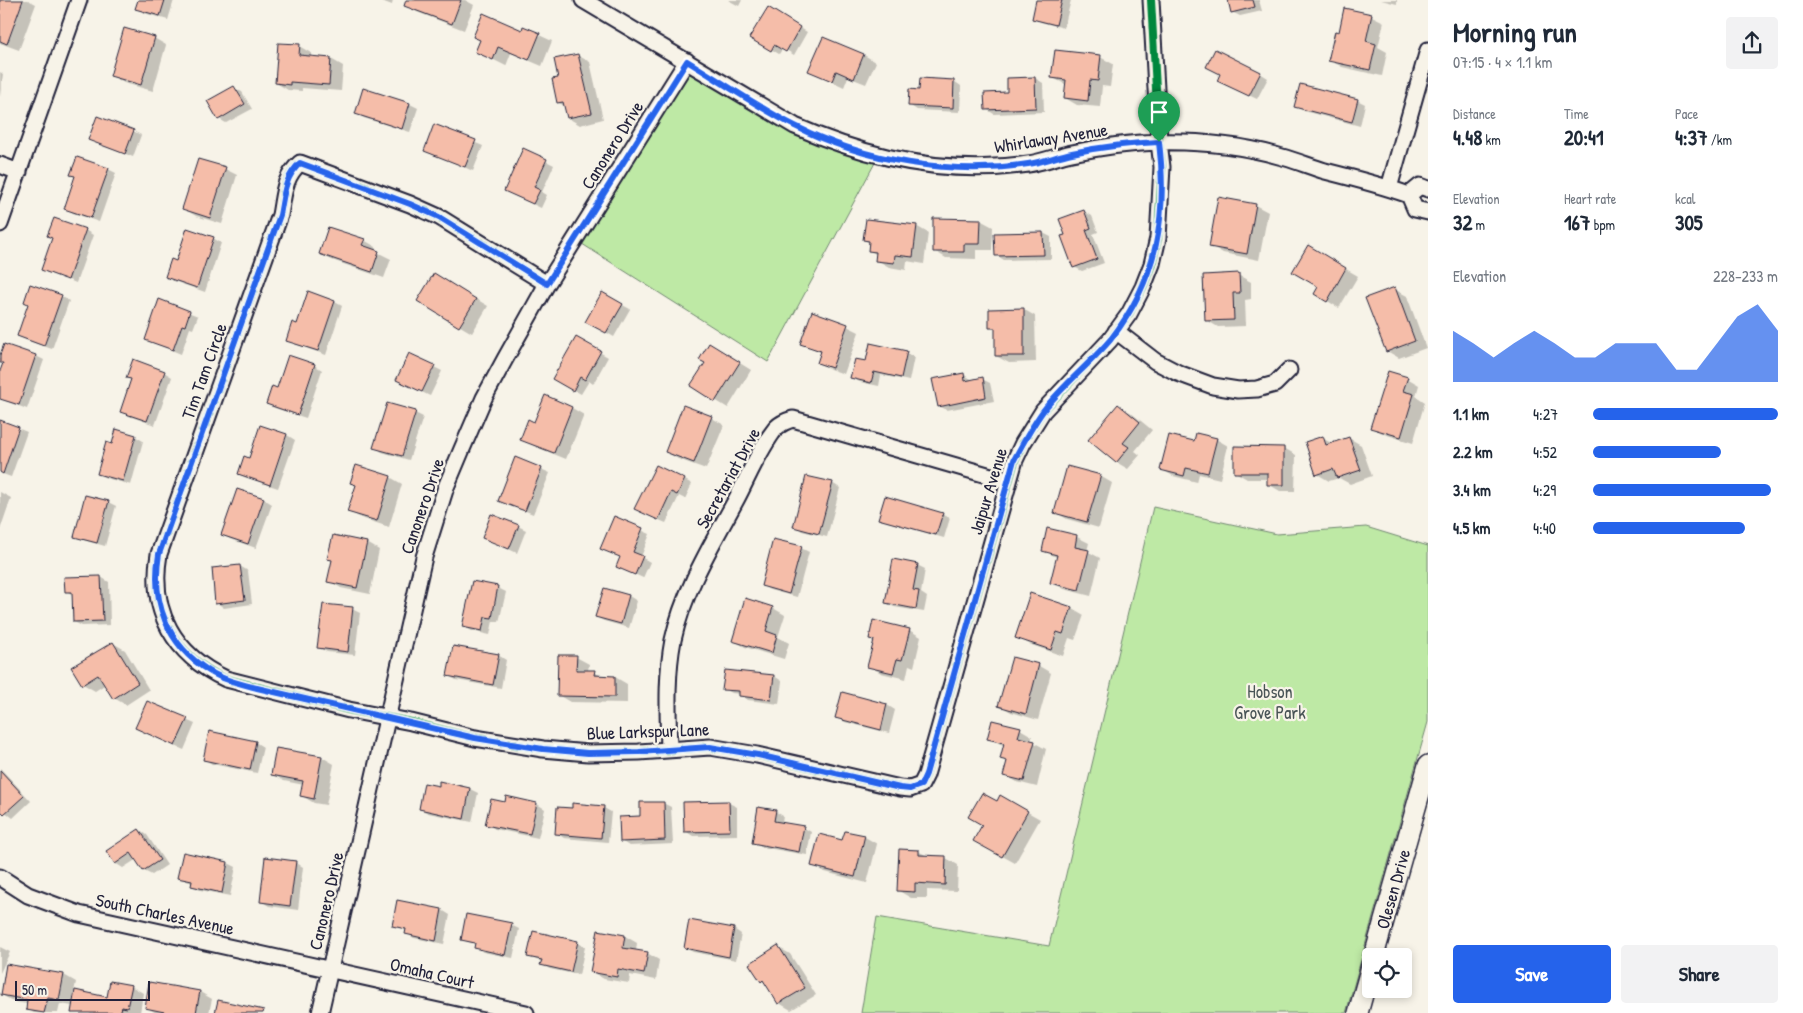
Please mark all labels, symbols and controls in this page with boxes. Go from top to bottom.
text: Morning run [1453,13,1577,51]
button: share [1726,17,1778,69]
text: 07:15 · 4 × 1.1 km [1453,51,1552,73]
pin [1138,91,1180,142]
street label: Canonero Drive [575,96,649,194]
icon: arrive [1145,98,1173,126]
text: Distance [1453,104,1496,123]
text: Time [1564,104,1589,123]
text: Pace [1675,104,1698,123]
street label: Whirlaway Avenue [993,117,1109,159]
text: 4.48 [1453,123,1482,152]
text: 20:41 [1564,123,1604,152]
text: 4:37 [1675,123,1708,152]
text: km [1482,130,1501,149]
text: /km [1708,130,1732,149]
text: Elevation [1453,189,1500,208]
text: Heart rate [1564,189,1616,208]
text: kcal [1675,189,1695,208]
text: 32 [1453,208,1472,237]
text: 167 [1564,208,1590,237]
text: 305 [1675,208,1703,237]
text: m [1472,215,1485,234]
text: bpm [1590,215,1615,234]
text: Elevation [1453,265,1506,287]
text: 228–233 m [1713,265,1778,287]
street label: Tim Tam Circle [175,320,233,422]
text: 1.1 km [1453,403,1489,425]
text: 4:27 [1533,403,1558,425]
street label: Secretariat Drive [690,423,766,533]
text: 2.2 km [1453,441,1493,463]
text: 4:52 [1533,441,1557,463]
street label: Jaipur Avenue [963,445,1013,537]
street label: Canonero Drive [394,455,450,557]
text: 3.4 km [1453,479,1491,501]
text: 4:29 [1533,479,1556,501]
text: 4.5 km [1453,517,1490,539]
text: 4:40 [1533,517,1556,539]
park label: Hobson Grove Park [1234,679,1306,725]
street label: Blue Larkspur Lane [586,716,710,746]
street label: Olesen Drive [1370,846,1416,932]
street label: Canonero Drive [303,850,349,952]
street label: South Charles Avenue [94,887,236,941]
button: Save [1453,945,1611,1003]
button: Share [1621,945,1778,1003]
map controls [1362,948,1412,998]
button: locate [1362,948,1412,998]
street label: Omaha Court [388,951,477,995]
scale bar [15,978,150,1001]
text: 50 m [22,980,47,999]

